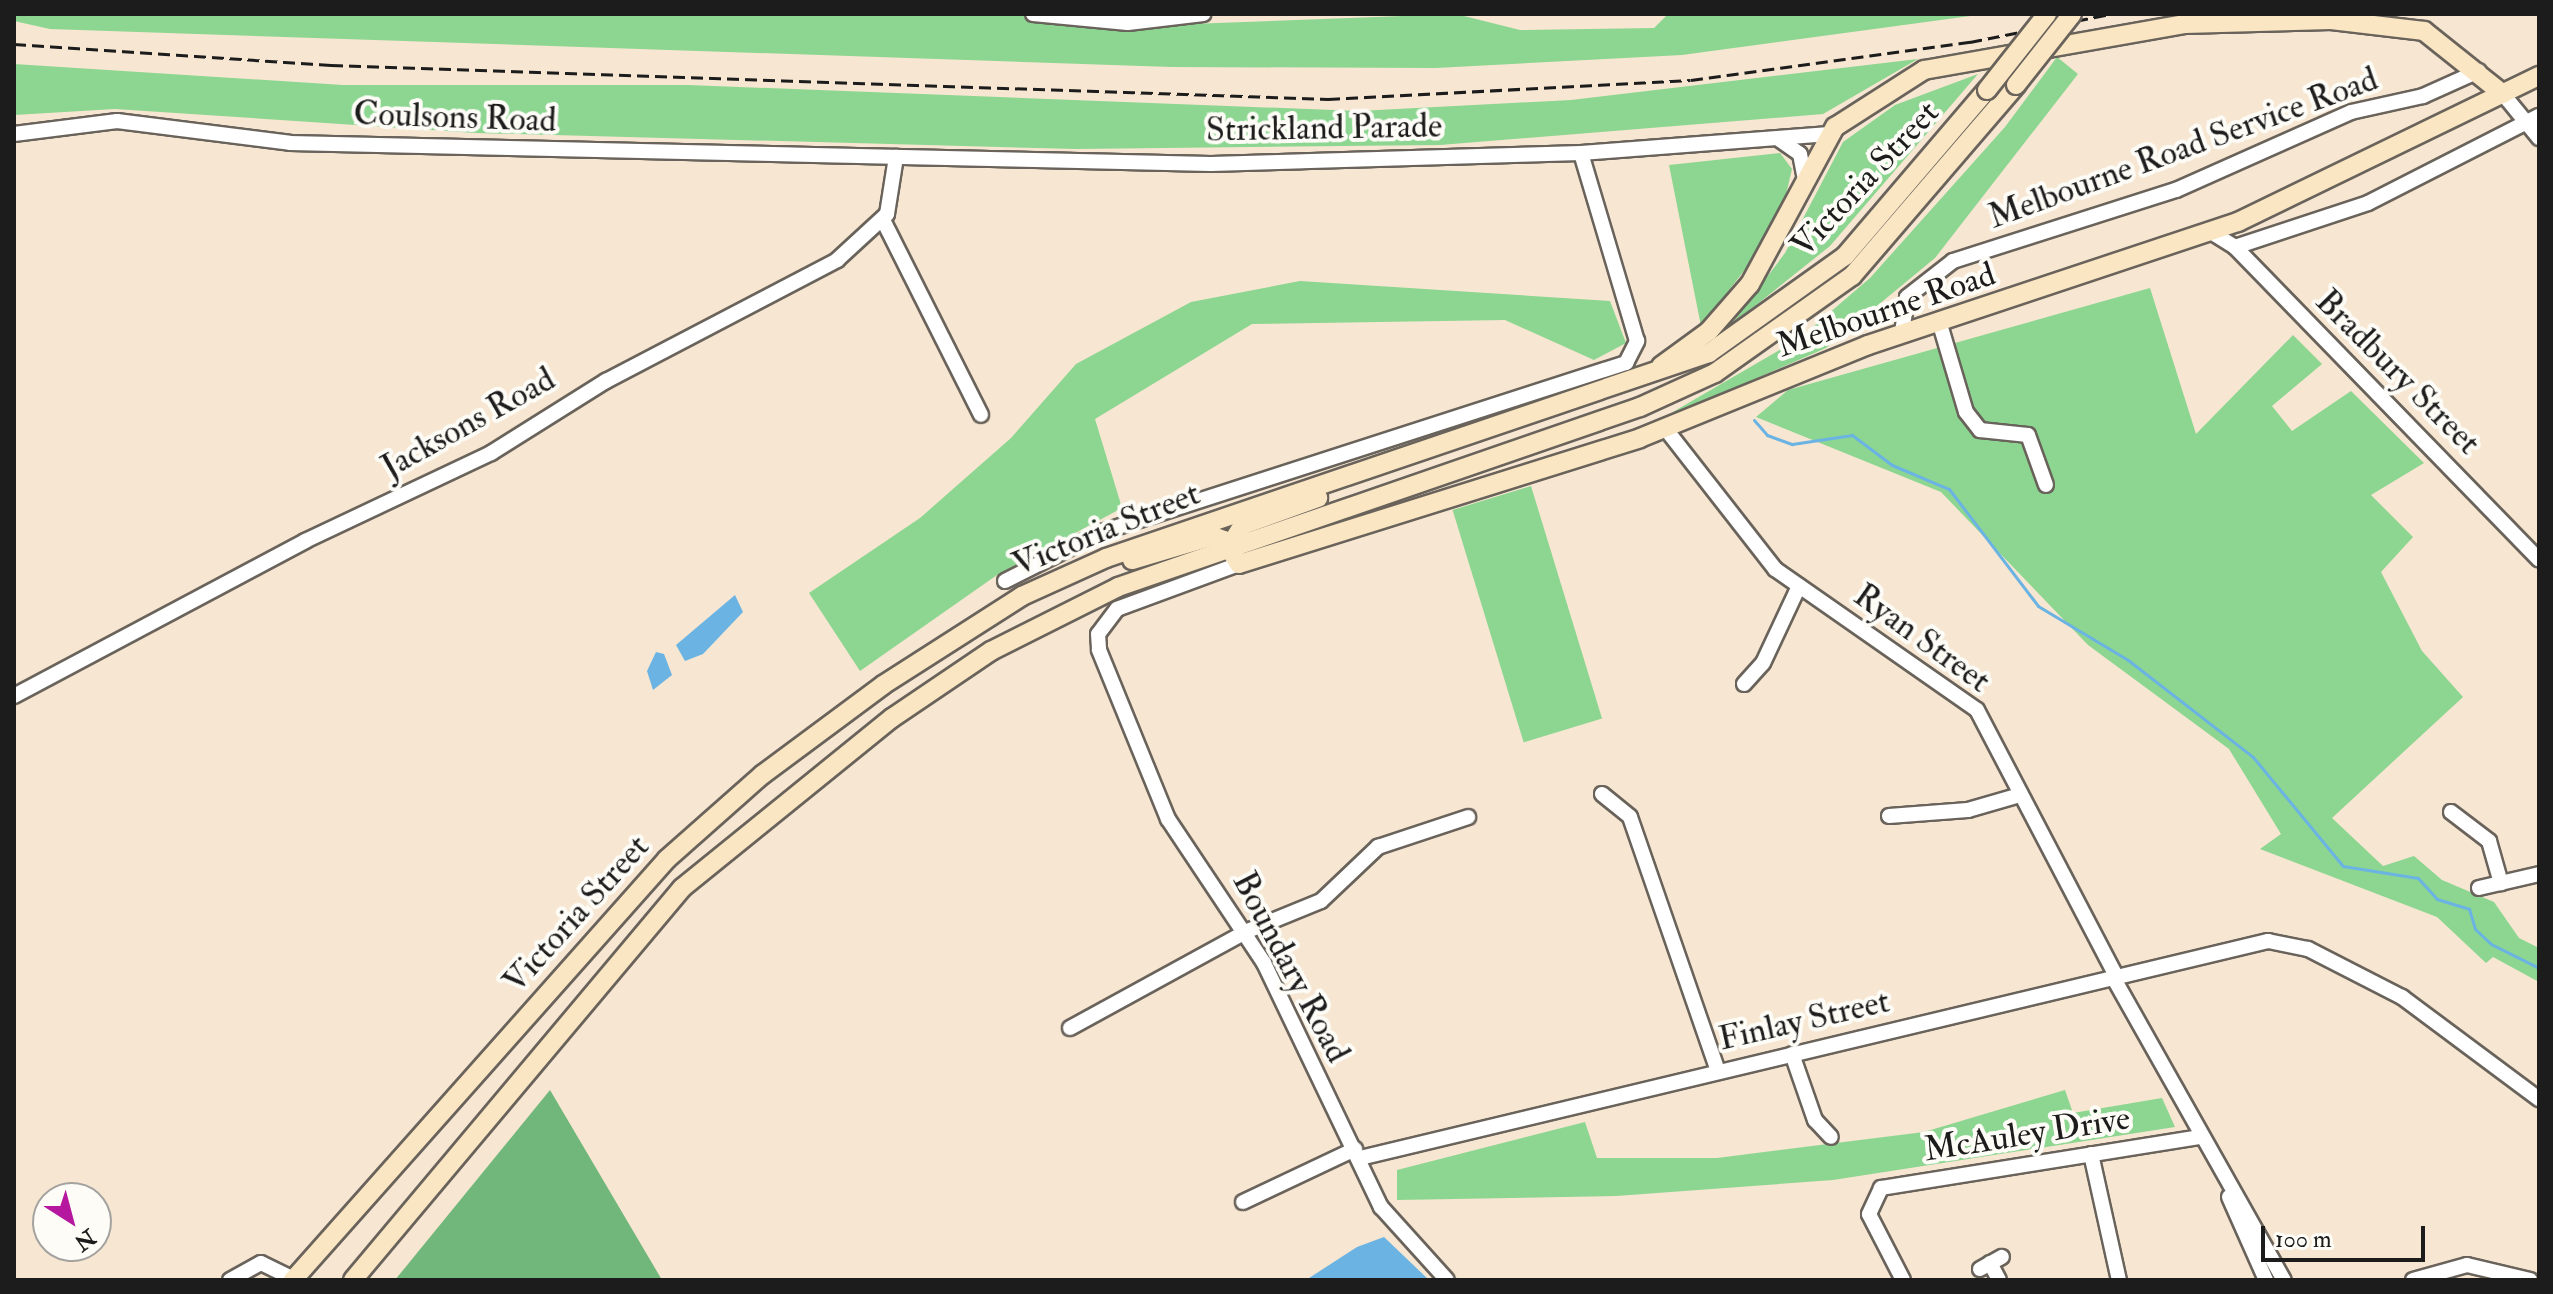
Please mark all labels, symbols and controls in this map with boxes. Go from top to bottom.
street label: Melbourne Road Service Road [1983,58,2383,238]
street label: Victoria Street [1782,92,1948,266]
street label: Coulsons Road [353,93,557,141]
street label: Strickland Parade [1206,106,1442,150]
street label: Melbourne Road [1771,254,2001,366]
street label: Bradbury Street [2307,281,2489,463]
street label: Jacksons Road [374,359,562,487]
street label: Victoria Street [1006,473,1206,585]
street label: Ryan Street [1846,575,1998,701]
street label: Victoria Street [494,827,658,1001]
street label: Boundary Road [1224,865,1358,1069]
street label: Finlay Street [1715,981,1893,1059]
street label: McAuley Drive [1921,1098,2133,1170]
north arrow [32,1182,112,1262]
scale bar [2265,1210,2429,1260]
text: N [69,1223,101,1257]
text: 100 m [2275,1224,2332,1255]

